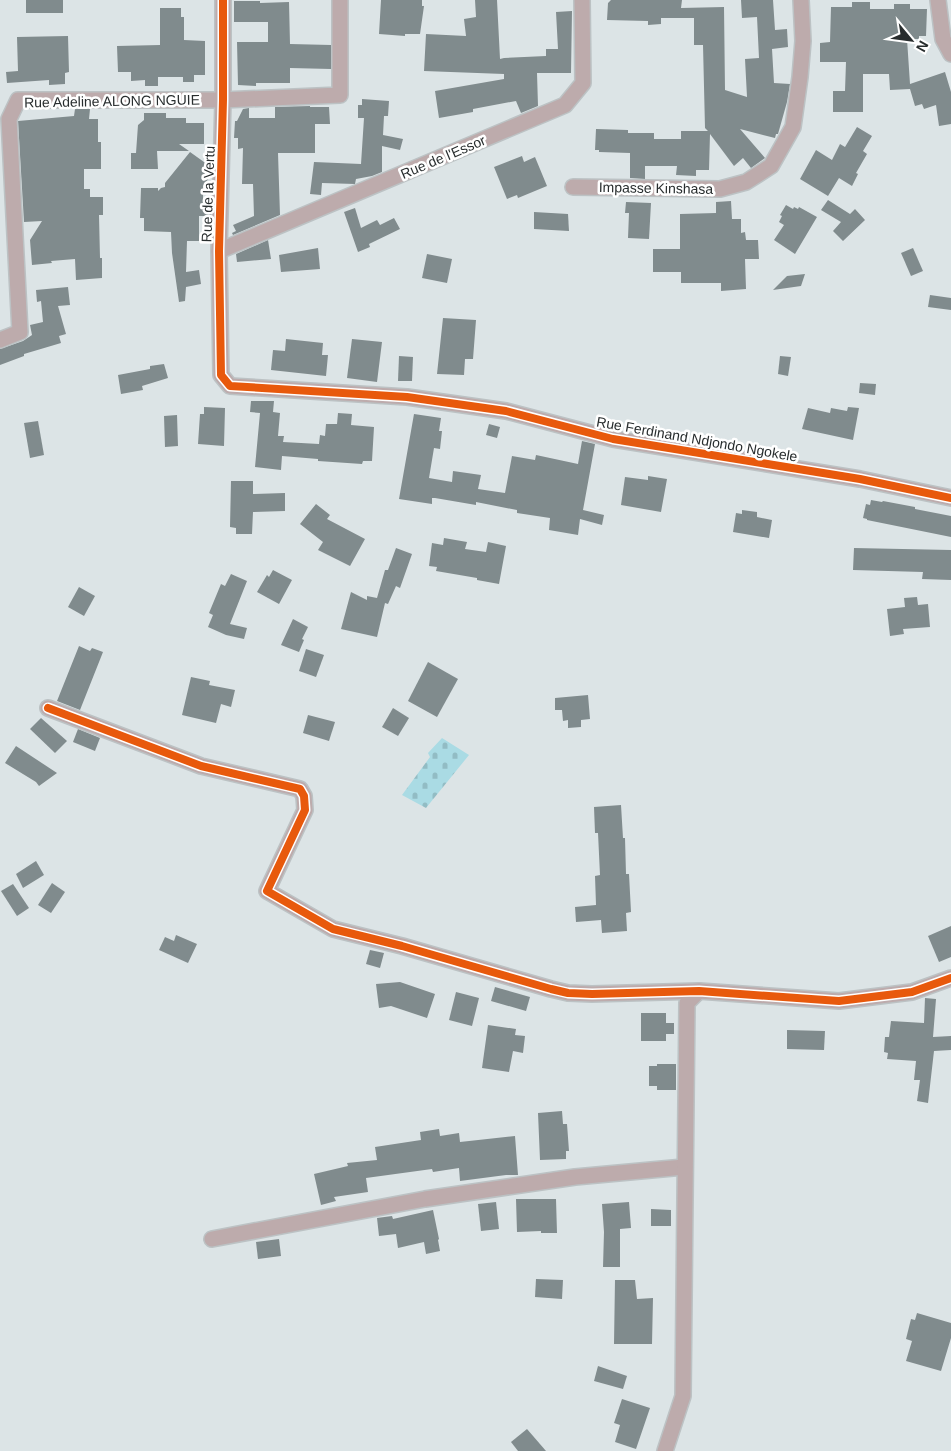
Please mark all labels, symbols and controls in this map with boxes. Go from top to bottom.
north arrow [886,15,936,65]
text: N [913,38,932,55]
street label: Rue Adeline ALONG NGUIE [24,91,200,111]
street label: Rue de l'Essor [398,132,488,182]
street label: Rue de la Vertu [198,145,218,243]
street label: Impasse Kinshasa [599,179,714,197]
street label: Rue Ferdinand Ndjondo Ngokele [595,413,799,465]

